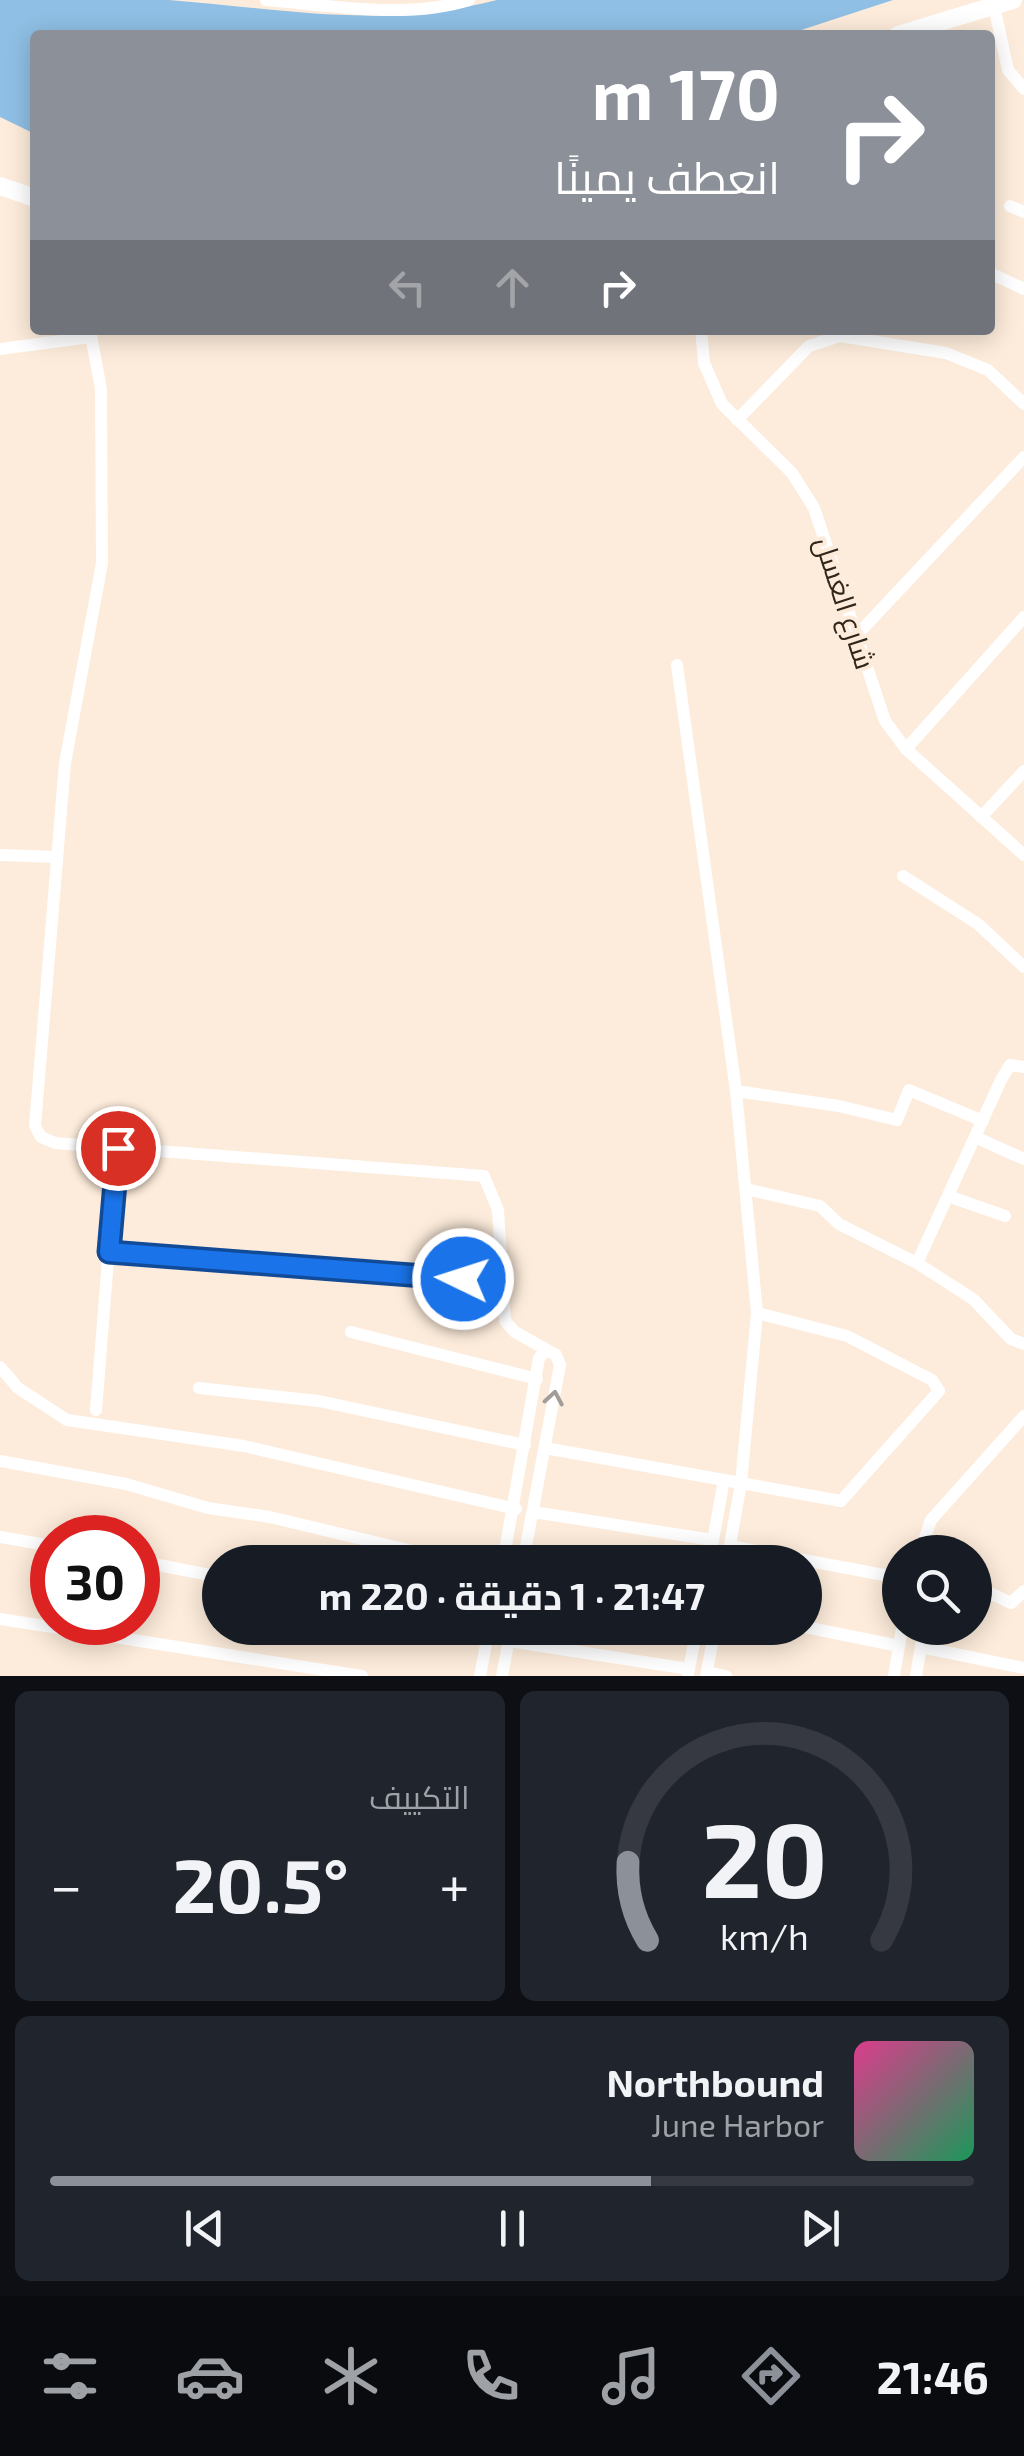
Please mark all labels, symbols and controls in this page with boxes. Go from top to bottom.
text: 170 m [592,50,780,134]
icon: right [815,70,945,200]
text: انعطف يمينًا [554,149,780,203]
icon: left [380,260,435,315]
icon: ahead [485,260,540,315]
icon: right [590,260,645,315]
street label: شارع الغسل [806,532,883,674]
pin [76,1106,161,1191]
icon: arrive [91,1121,146,1176]
position arrow [411,1227,515,1331]
one-way arrow [543,1390,564,1406]
speed limit sign: 30 [30,1515,160,1645]
map controls [882,1535,992,1645]
button: search [882,1535,992,1645]
text: 21:47 · 1 دقيقة · 220 m [319,1572,705,1618]
text: التكييف [369,1777,470,1815]
text: 20 [701,1794,827,1919]
text: 20.5° [172,1838,349,1928]
text: − [50,1851,82,1917]
text: + [439,1851,470,1917]
text: km/h [720,1914,809,1957]
text: Northbound [606,2059,824,2105]
text: June Harbor [651,2105,824,2143]
icon: previous [177,2201,232,2256]
icon: pause [485,2201,540,2256]
icon: next [793,2201,848,2256]
icon: filters [35,2341,105,2411]
icon: car [175,2341,245,2411]
icon: climate [316,2341,386,2411]
icon: phone [456,2341,526,2411]
icon: music [596,2341,666,2411]
icon: directions [736,2341,806,2411]
text: 21:46 [877,2349,989,2403]

